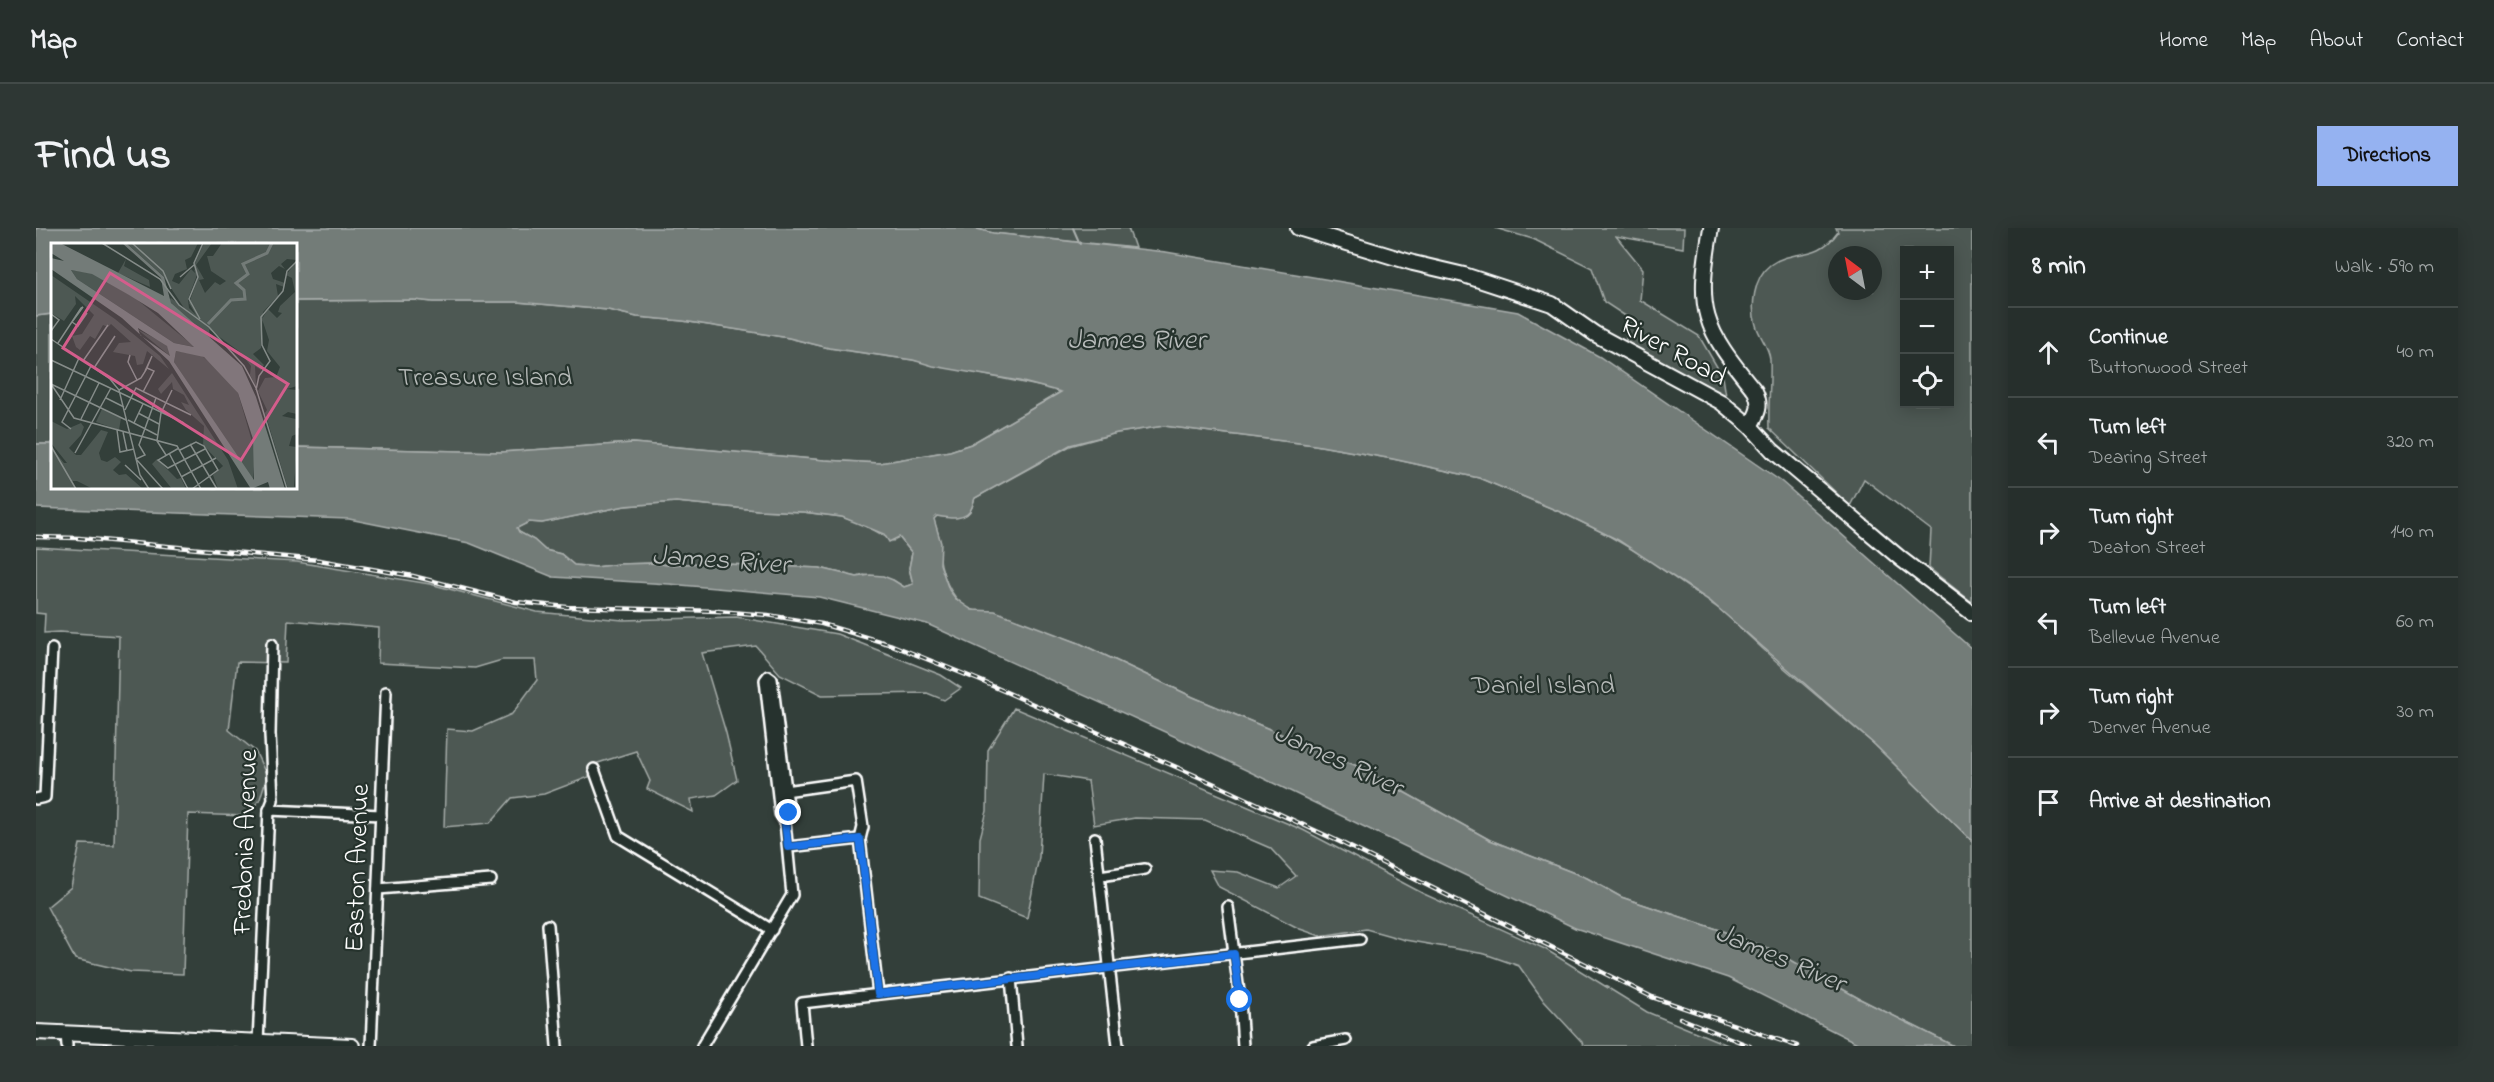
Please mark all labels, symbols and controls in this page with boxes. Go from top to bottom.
text: Map [30,21,77,62]
text: Home [2159,26,2208,56]
text: Map [2241,26,2276,56]
text: About [2309,26,2363,56]
text: Contact [2396,26,2464,56]
text: Find us [36,126,171,187]
button: Directions [2317,126,2458,186]
inset map [51,243,297,489]
north arrow [1828,246,1882,300]
map controls [1900,246,1954,408]
button: + [1900,246,1954,300]
text: 8 min [2032,248,2086,286]
text: Walk · 590 m [2335,253,2434,282]
button: − [1900,300,1954,354]
street label: River Road [1612,307,1733,398]
water label: James River [1067,321,1208,362]
text: Continue [2089,322,2168,354]
icon: ahead [2032,336,2065,369]
text: 40 m [2397,338,2434,367]
button: locate [1900,354,1954,408]
text: Buttonwood Street [2089,354,2248,383]
park label: Treasure Island [398,359,572,398]
text: Turn left [2089,412,2166,444]
icon: left [2032,426,2065,459]
text: 320 m [2387,428,2434,457]
text: Dearing Street [2089,444,2208,473]
text: Turn right [2089,502,2174,534]
icon: right [2032,516,2065,549]
text: 140 m [2390,518,2434,547]
text: Deaton Street [2089,534,2206,563]
water label: James River [651,536,794,587]
text: Turn left [2089,592,2166,624]
icon: left [2032,606,2065,639]
text: 60 m [2396,608,2434,637]
text: Bellevue Avenue [2089,624,2220,653]
park label: Daniel Island [1470,667,1615,706]
text: Turn right [2089,682,2174,714]
icon: right [2032,696,2065,729]
text: 30 m [2397,698,2434,727]
water label: James River [1266,713,1412,810]
text: Denver Avenue [2089,714,2211,743]
street label: Fredonia Avenue [224,748,269,936]
street label: Easton Avenue [336,782,381,953]
icon: arrive [2032,786,2065,819]
text: Arrive at destination [2089,786,2271,818]
route end [775,799,801,825]
water label: James River [1708,913,1854,1006]
route start [1226,986,1252,1012]

